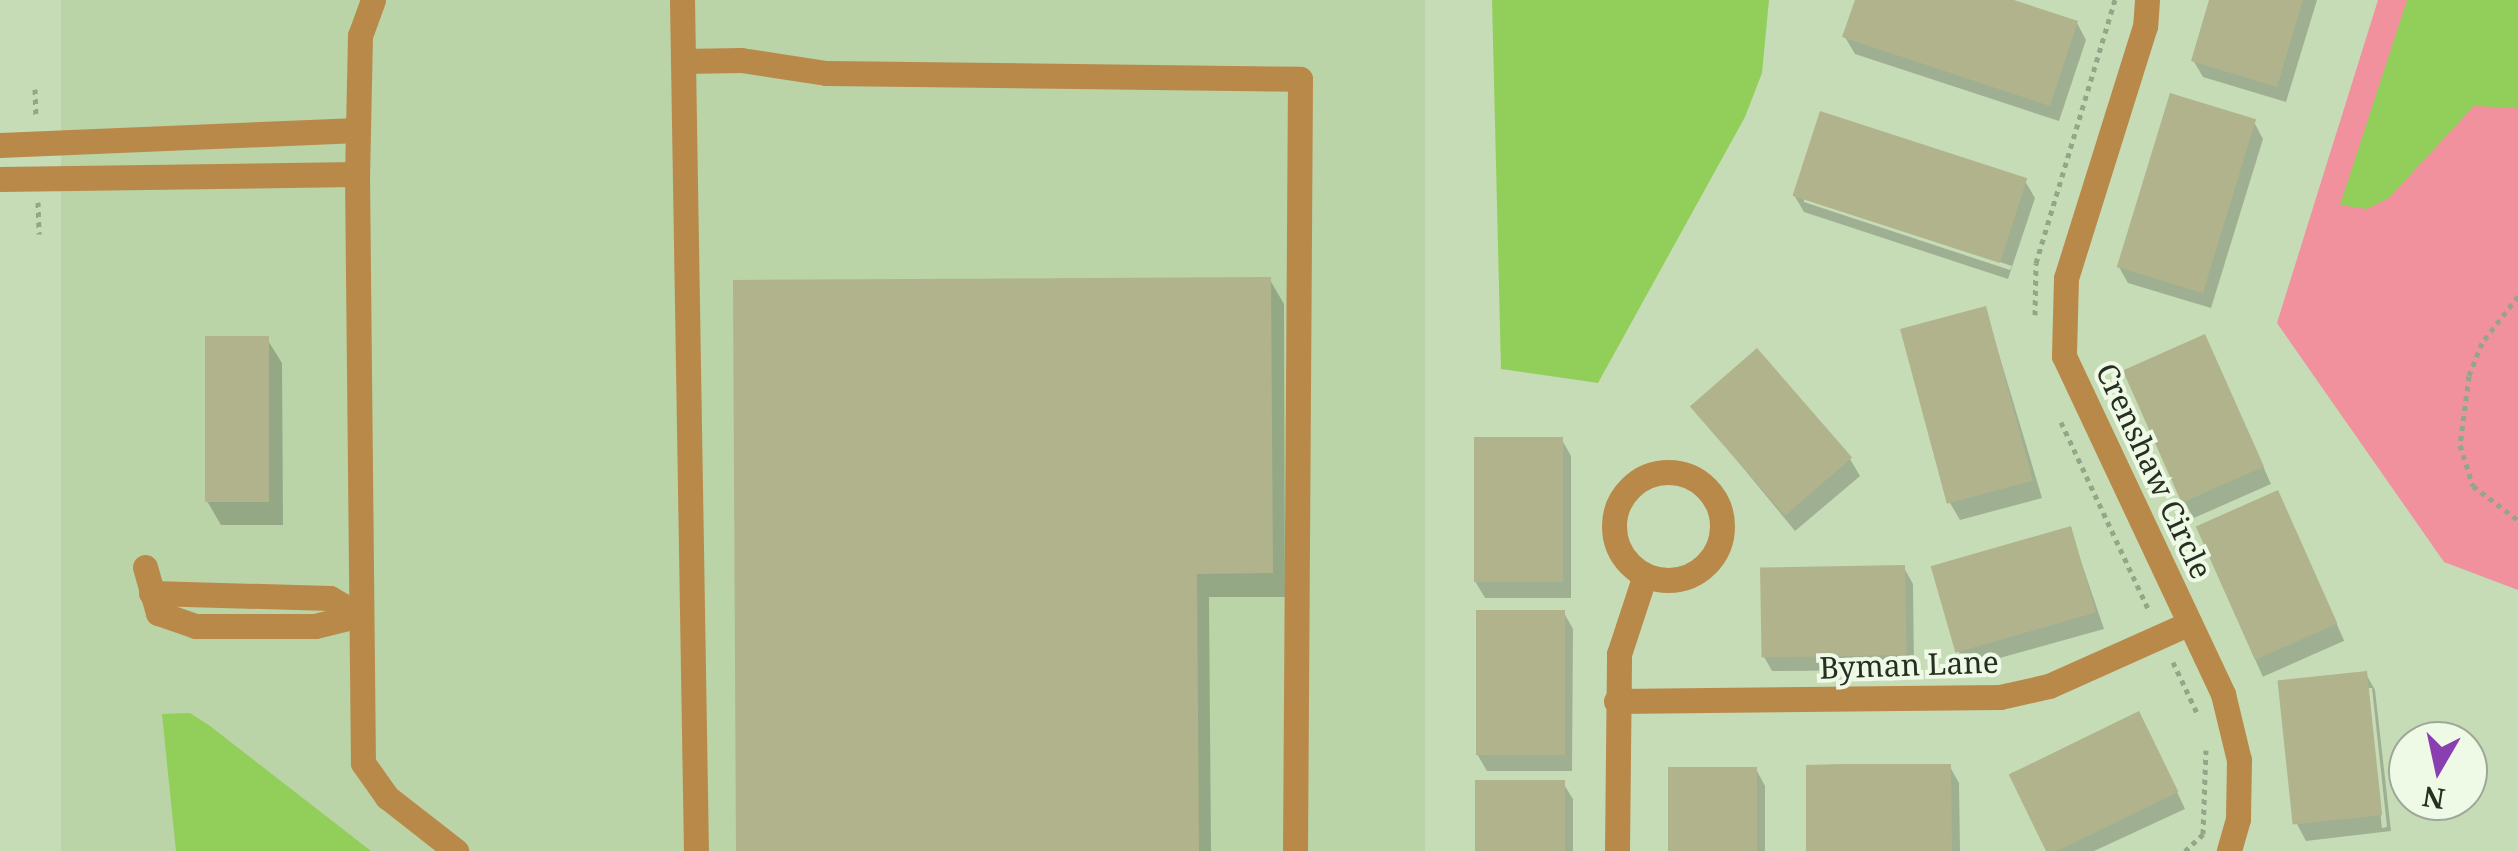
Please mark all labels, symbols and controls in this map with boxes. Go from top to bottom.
street label: Crenshaw Circle [2088,358,2220,584]
street label: Byman Lane [1819,644,1999,686]
north arrow [2388,721,2488,821]
text: N [2420,778,2448,819]

